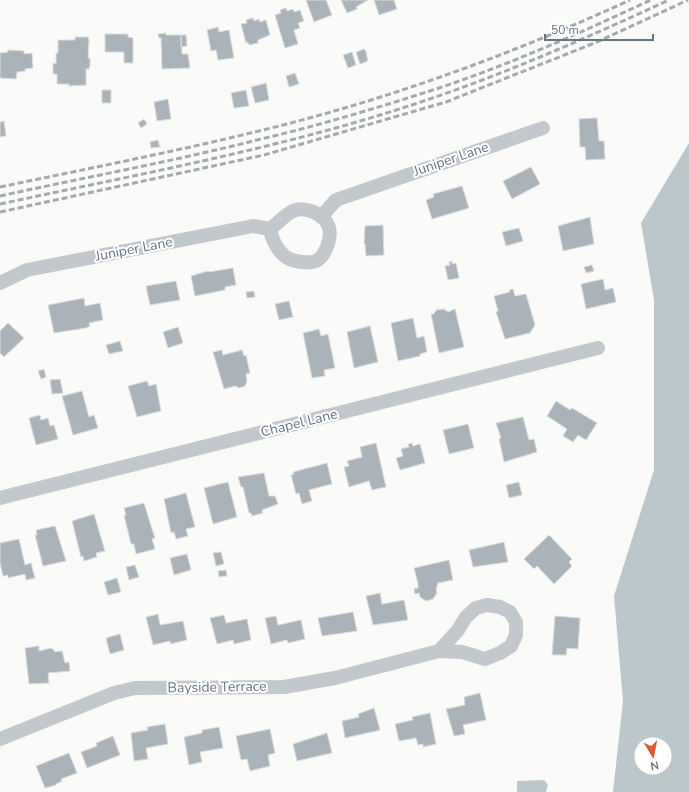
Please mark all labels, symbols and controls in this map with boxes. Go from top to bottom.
scale bar [545,16,653,42]
text: 50 m [551,22,579,38]
street label: Juniper Lane [410,137,491,181]
street label: Juniper Lane [93,232,174,266]
street label: Chapel Lane [259,404,339,442]
street label: Bayside Terrace [167,677,267,697]
north arrow [633,736,673,776]
text: N [649,757,660,773]

